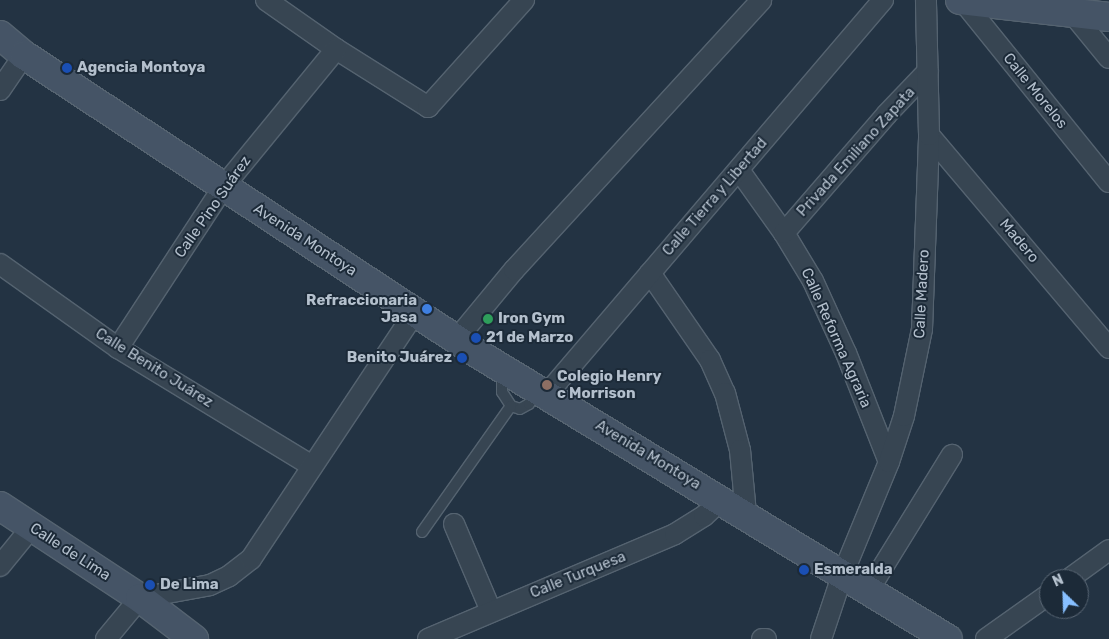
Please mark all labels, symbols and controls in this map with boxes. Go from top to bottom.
street label: Calle Morelos [999,50,1071,132]
place label: Agencia Montoya [77,59,205,77]
marker: Agencia Montoya [61,62,73,74]
street label: Privada Emiliano Zapata [793,84,919,220]
street label: Calle Tierra y Libertad [658,134,772,260]
street label: Calle Pino Suárez [171,152,255,262]
street label: Avenida Montoya [250,200,360,280]
street label: Madero [995,215,1043,267]
street label: Calle Madero [911,249,933,339]
street label: Calle Reforma Agraria [797,265,875,411]
place label: Refraccionaria Jasa [306,291,417,326]
marker: Refraccionaria Jasa [421,303,433,315]
place label: Iron Gym [498,310,565,328]
marker: Iron Gym [482,313,494,325]
street label: Calle Benito Juárez [92,325,216,411]
place label: 21 de Marzo [486,329,573,347]
marker: 21 de Marzo [470,332,482,344]
place label: Benito Juárez [347,349,452,367]
marker: Benito Juárez [456,352,468,364]
place label: Colegio Henry c Morrison [557,367,662,402]
marker: Colegio Henry c Morrison [541,379,553,391]
street label: Avenida Montoya [592,416,704,494]
street label: Calle de Lima [26,519,114,585]
street label: Calle Turquesa [527,548,629,602]
place label: Esmeralda [814,561,893,579]
marker: Esmeralda [798,564,810,576]
north arrow [1039,569,1089,619]
text: N [1050,571,1066,591]
place label: De Lima [160,576,219,594]
marker: De Lima [144,579,156,591]

